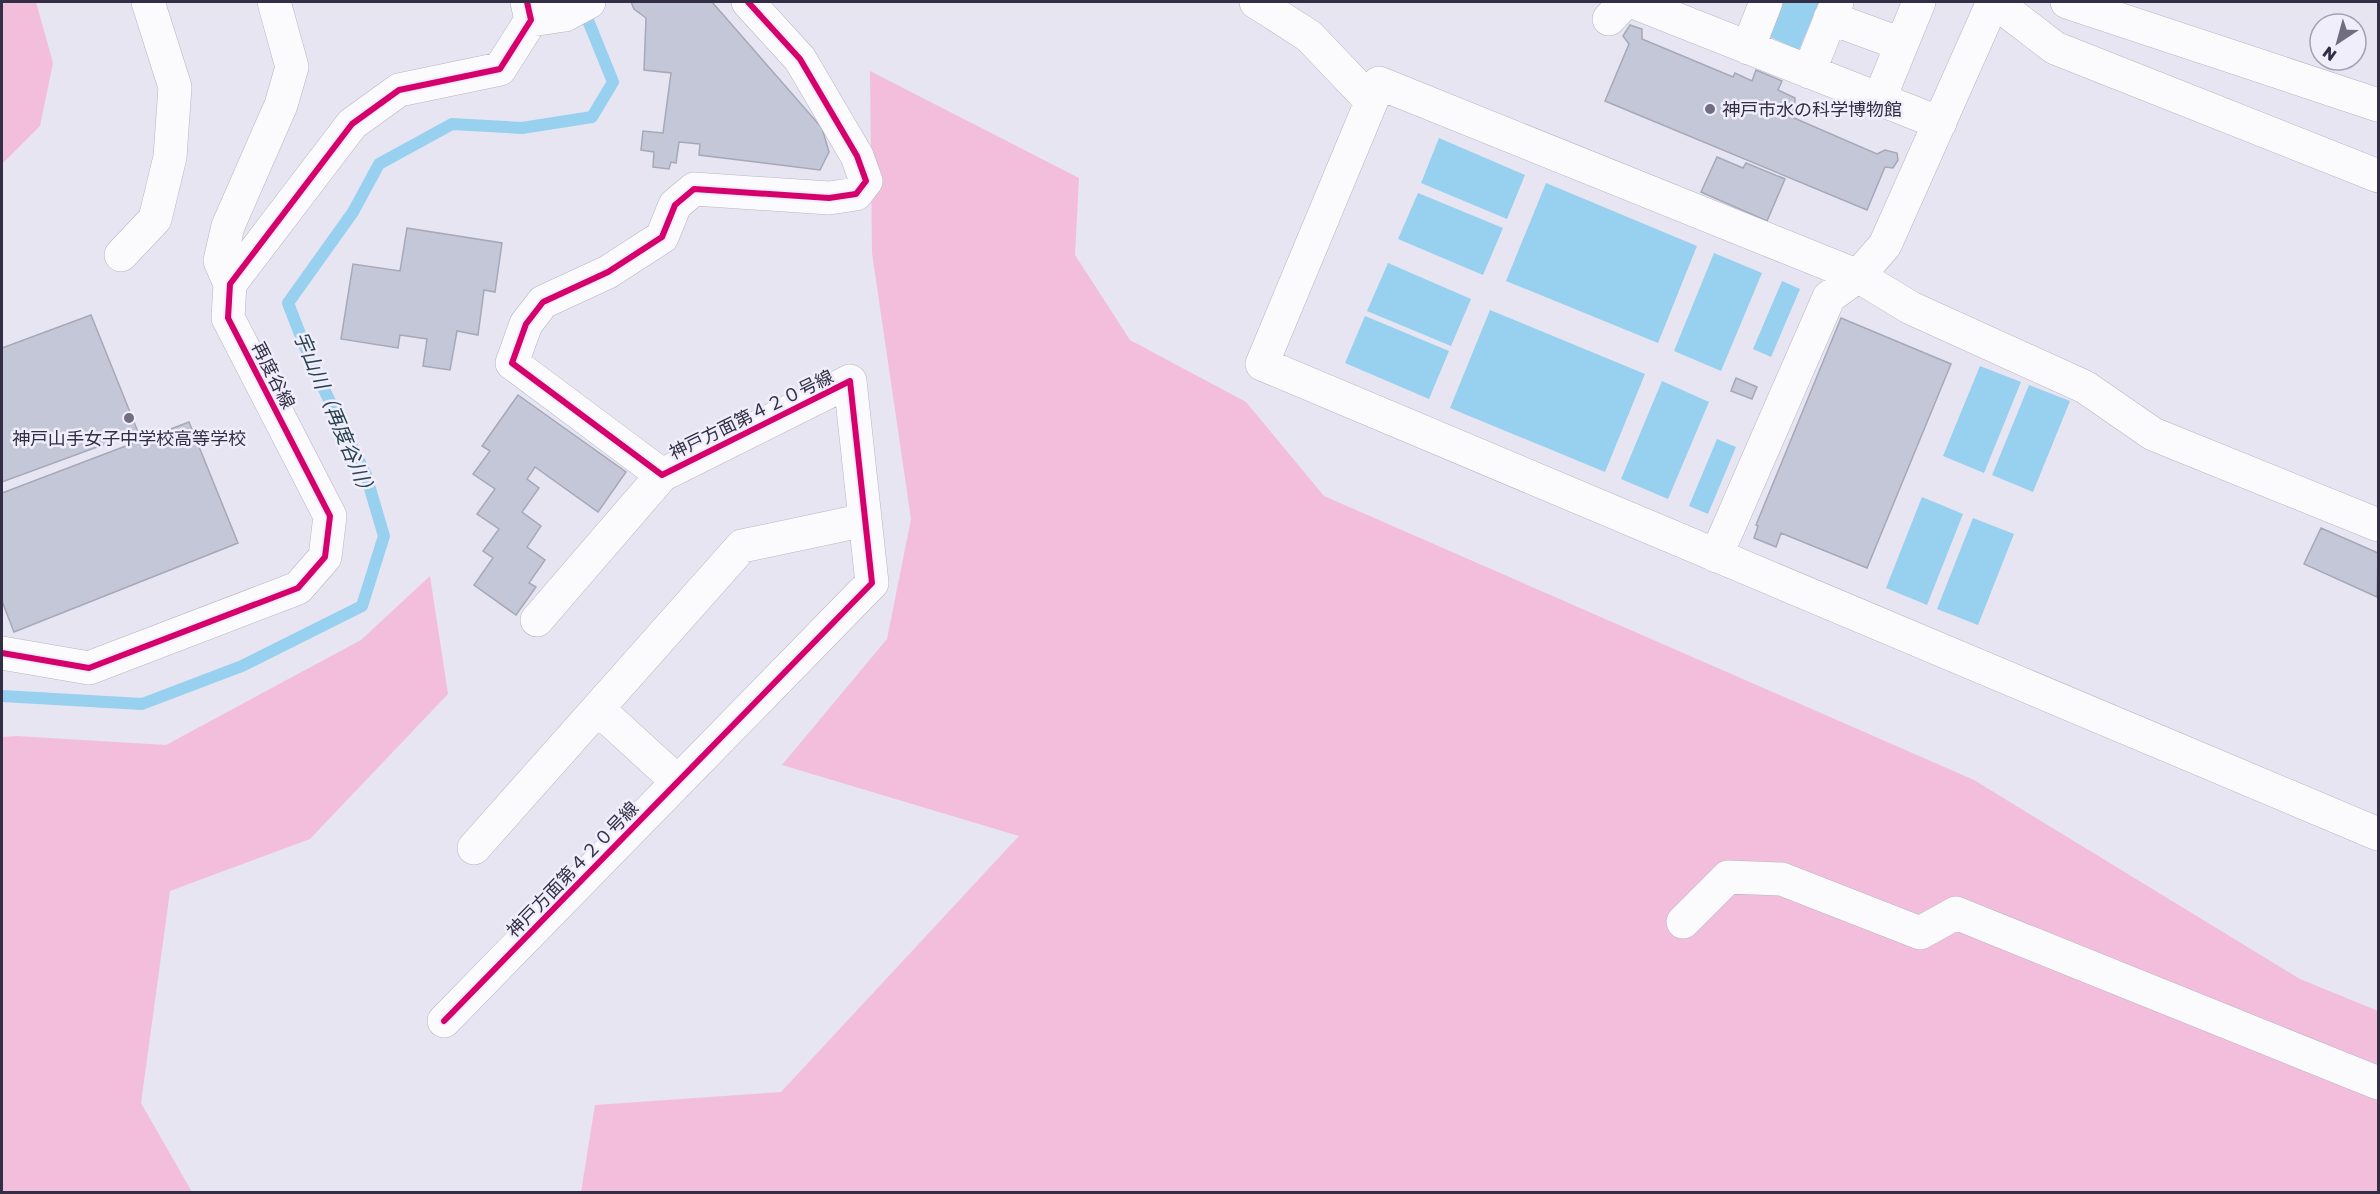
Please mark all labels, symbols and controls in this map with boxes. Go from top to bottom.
north arrow [2308,12,2368,72]
text: N [2318,42,2340,66]
place label: 神戸市水の科学博物館 [1722,98,1902,120]
marker: 神戸市水の科学博物館 [1703,102,1717,116]
water label: 宇山川（再度谷川） [290,327,382,503]
street label: 再度谷線 [248,338,300,412]
street label: 神戸方面第４２０号線 [665,365,837,463]
marker: 神戸山手女子中学校高等学校 [122,411,136,425]
place label: 神戸山手女子中学校高等学校 [12,427,246,449]
street label: 神戸方面第４２０号線 [502,797,642,941]

